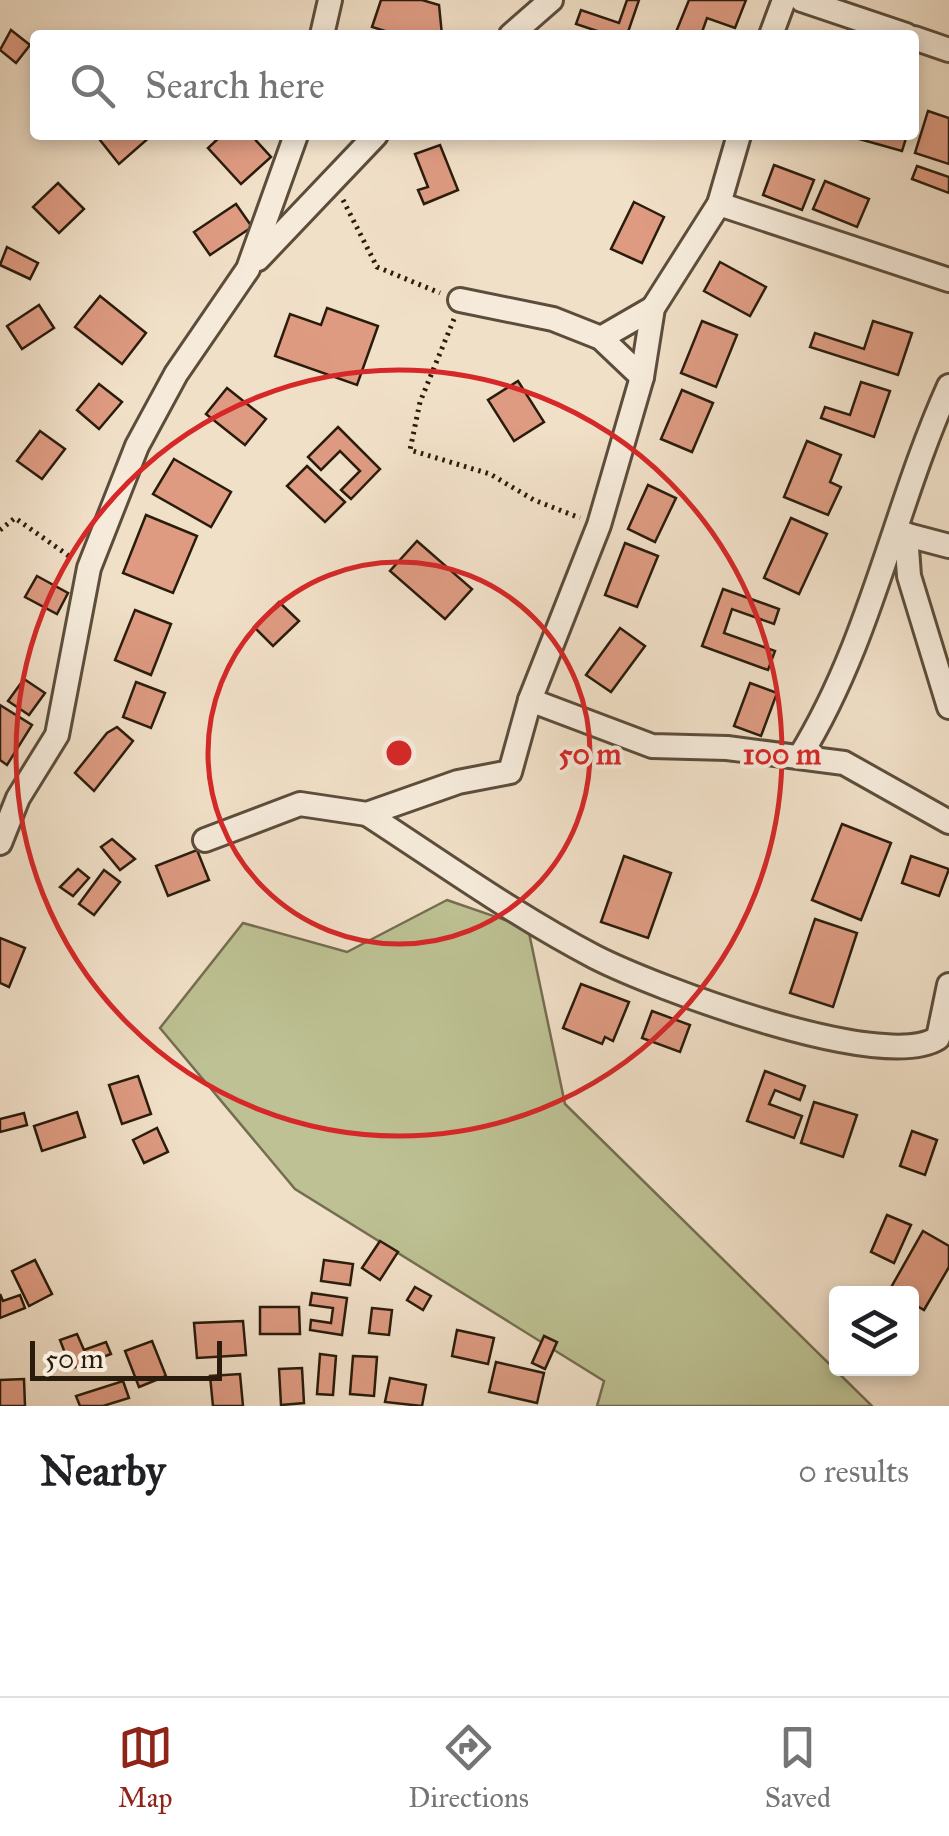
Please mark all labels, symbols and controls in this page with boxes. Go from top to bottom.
search box [30,30,919,140]
icon: search [65,58,120,113]
text: Search here [145,62,325,108]
centre of rings [381,735,417,771]
text: 50 m [558,736,622,772]
text: 100 m [743,736,822,772]
map controls [829,1286,919,1376]
button: layers [829,1286,919,1376]
scale bar [30,1336,222,1380]
text: 50 m [45,1341,104,1376]
text: Nearby [40,1445,165,1497]
text: 0 results [798,1452,909,1491]
tab: Map [118,1720,173,1815]
tab: Directions [408,1720,529,1815]
tab: Saved [765,1720,831,1815]

